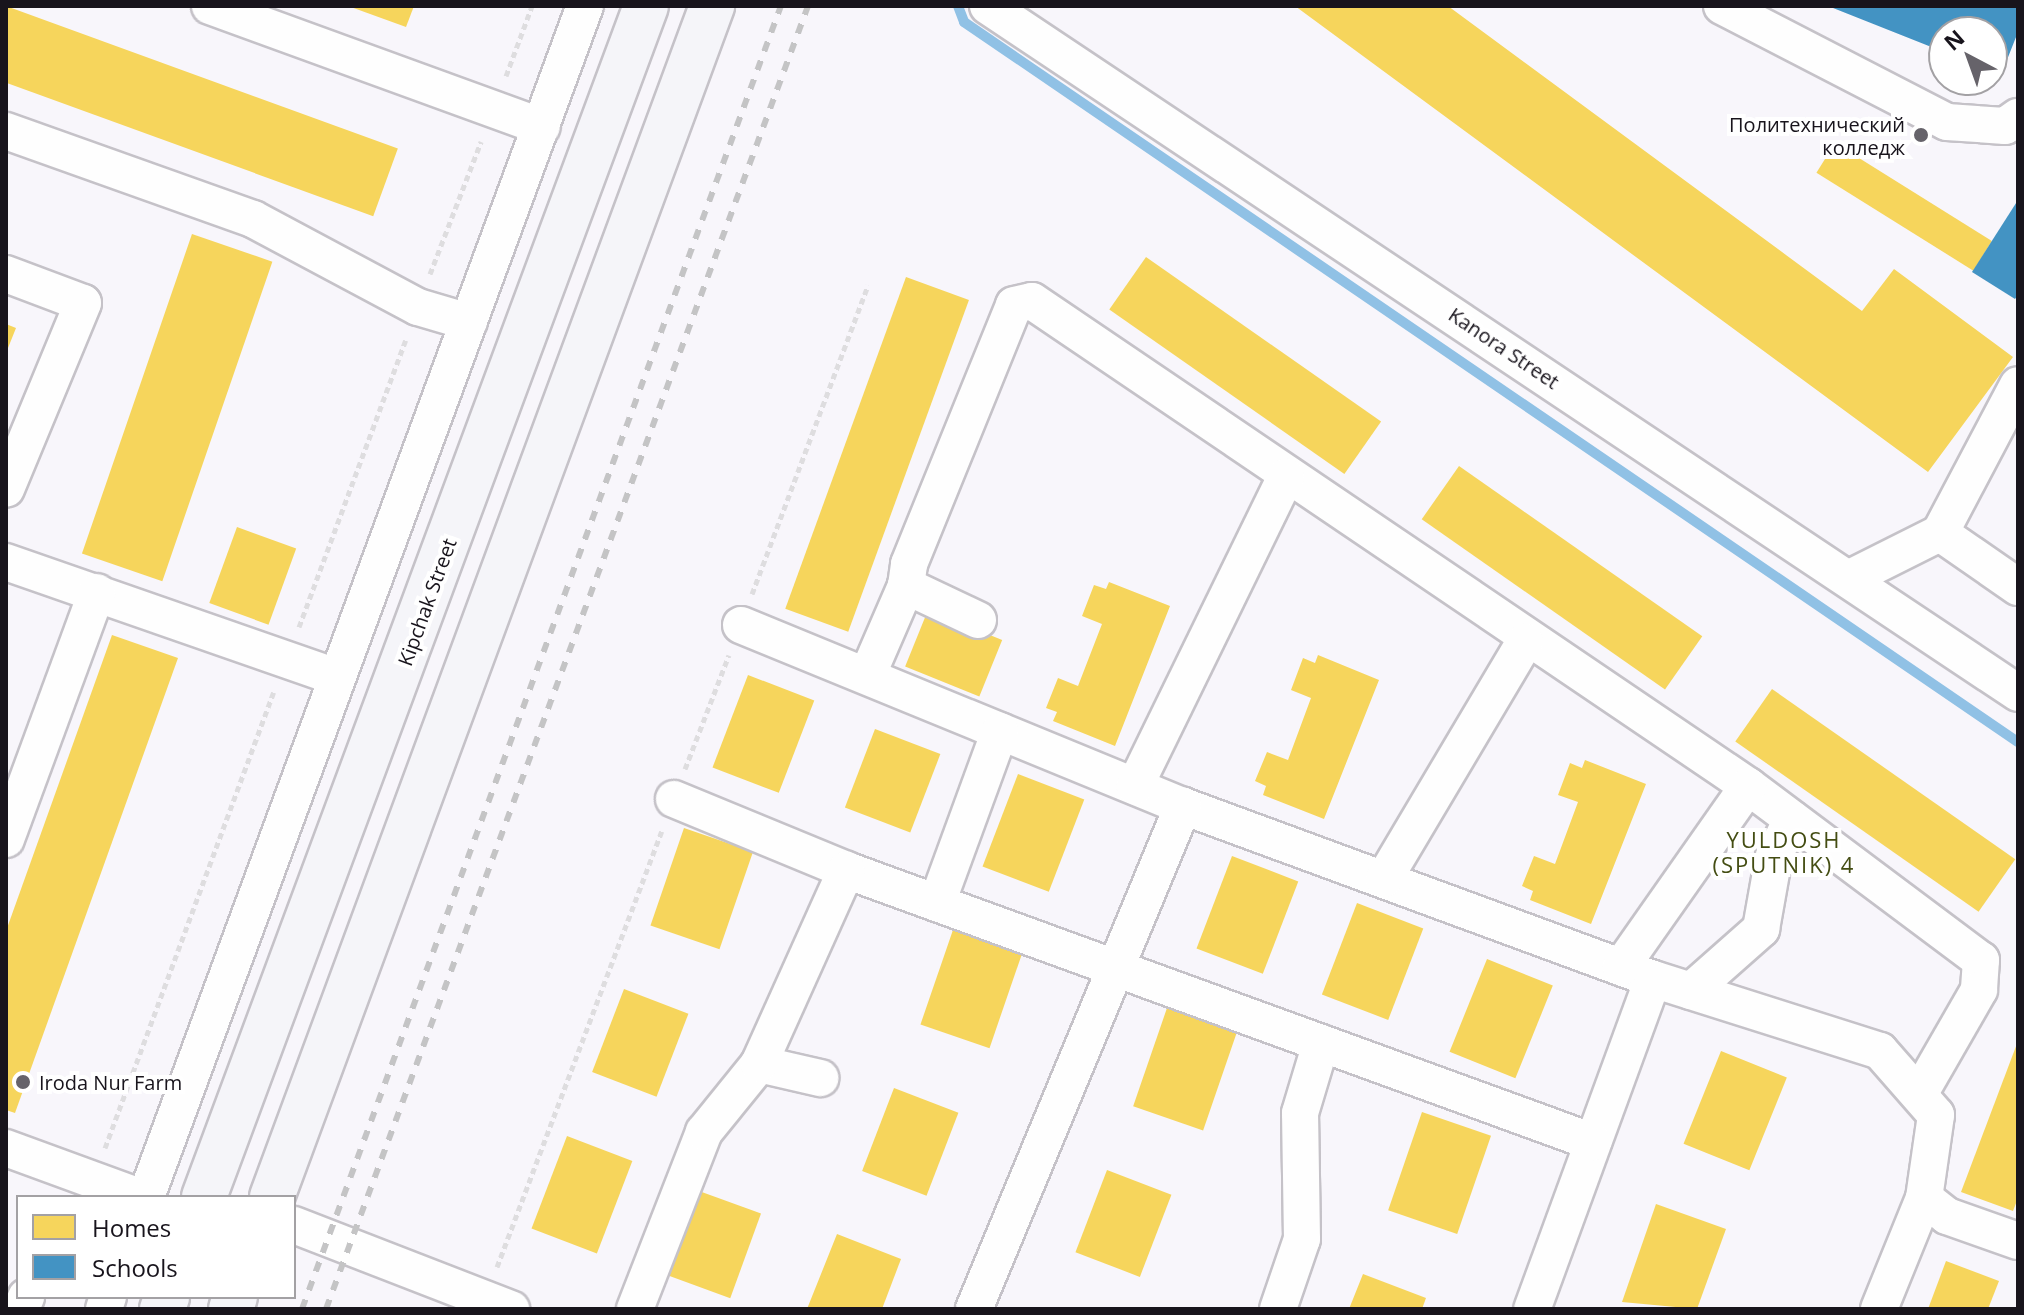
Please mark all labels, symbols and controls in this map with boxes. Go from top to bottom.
north arrow [1928,16,2008,96]
text: N [1937,22,1970,57]
place label: Политехнический колледж [1729,112,1905,159]
marker: Политехнический колледж [1912,126,1930,144]
street label: Kanora Street [1444,302,1564,394]
street label: Kipchak Street [393,535,461,669]
district label: YULDOSH (SPUTNIK) 4 [1713,826,1855,878]
place label: Iroda Nur Farm [39,1070,182,1094]
marker: Iroda Nur Farm [14,1073,32,1091]
legend [16,1195,296,1299]
text: Homes [92,1211,171,1244]
text: Schools [92,1251,178,1284]

